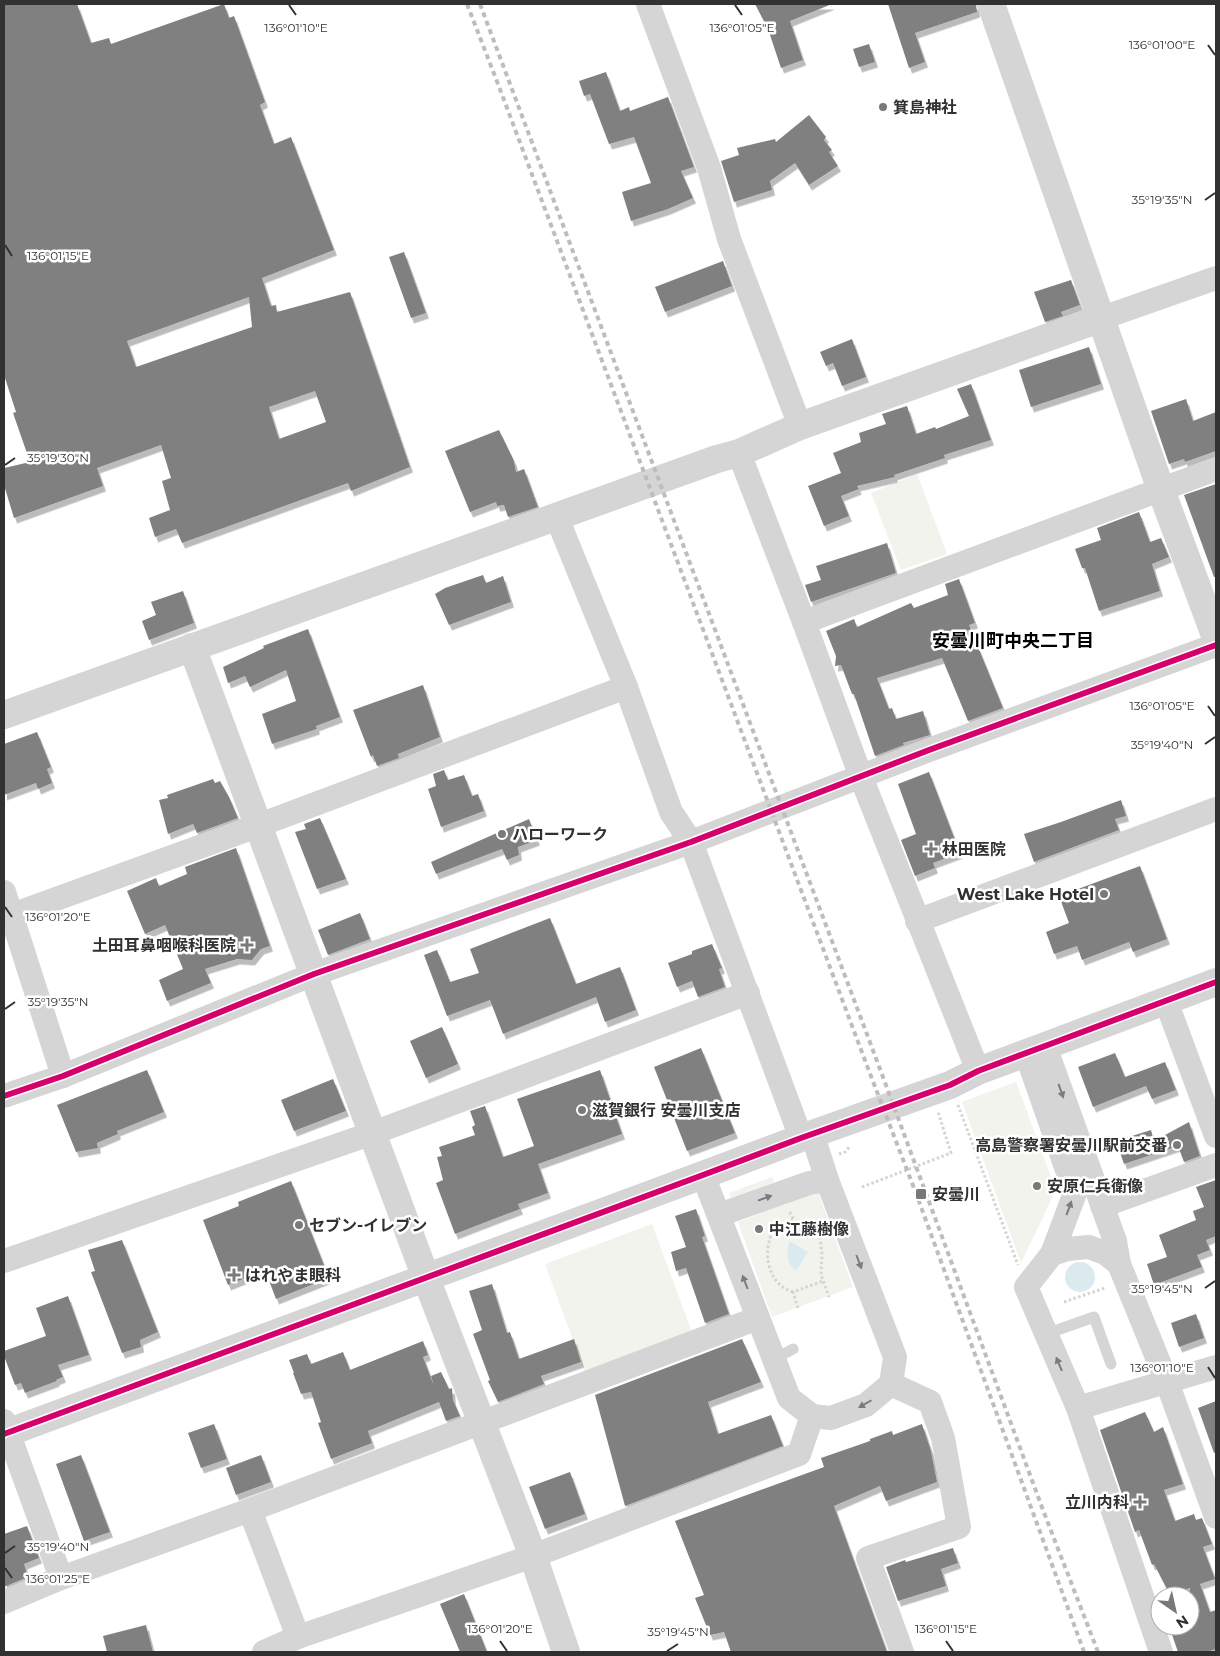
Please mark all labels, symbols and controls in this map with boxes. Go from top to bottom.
text: 136°01'10"E [264,20,328,35]
text: 136°01'05"E [709,20,775,35]
text: 136°01'00"E [1129,37,1195,52]
place label: 箕島神社 [893,98,957,117]
marker: 箕島神社 [877,101,889,113]
text: 35°19'35"N [1132,192,1192,207]
text: 136°01'15"E [27,248,89,263]
text: 35°19'30"N [27,450,89,465]
district label: 安曇川町中央二丁目 [932,630,1094,652]
text: 136°01'05"E [1129,698,1195,713]
text: 35°19'40"N [1131,737,1193,752]
place label: ハローワーク [512,825,608,844]
marker: ハローワーク [496,828,508,840]
place label: 林田医院 [942,840,1006,859]
marker: 林田医院 [924,842,938,856]
place label: West Lake Hotel [957,885,1094,904]
marker: West Lake Hotel [1098,888,1110,900]
text: 136°01'20"E [25,909,91,924]
place label: 土田耳鼻咽喉科医院 [92,936,236,955]
marker: 土田耳鼻咽喉科医院 [240,938,254,952]
text: 35°19'35"N [28,994,88,1009]
one-way arrow [1058,1084,1065,1099]
place label: 滋賀銀行 安曇川支店 [592,1101,741,1120]
marker: 滋賀銀行 安曇川支店 [576,1104,588,1116]
place label: 高島警察署安曇川駅前交番 [975,1136,1167,1155]
marker: 高島警察署安曇川駅前交番 [1171,1139,1183,1151]
place label: 安原仁兵衛像 [1047,1177,1143,1196]
marker: 安原仁兵衛像 [1031,1180,1043,1192]
place label: 安曇川 [932,1185,980,1204]
marker: 安曇川 [914,1187,928,1201]
one-way arrow [758,1194,773,1202]
one-way arrow [1065,1200,1073,1215]
place label: セブン-イレブン [309,1216,427,1235]
marker: セブン-イレブン [293,1219,305,1231]
place label: 中江藤樹像 [769,1220,849,1239]
marker: 中江藤樹像 [753,1223,765,1235]
one-way arrow [855,1254,863,1269]
place label: はれやま眼科 [245,1266,341,1285]
marker: はれやま眼科 [227,1268,241,1282]
one-way arrow [740,1275,748,1289]
text: 35°19'45"N [1131,1281,1193,1296]
one-way arrow [1054,1357,1062,1371]
text: 136°01'10"E [1130,1360,1194,1375]
one-way arrow [858,1399,872,1408]
place label: 立川内科 [1065,1493,1129,1512]
marker: 立川内科 [1133,1495,1147,1509]
text: 35°19'40"N [27,1539,89,1554]
text: 136°01'25"E [26,1571,90,1586]
north arrow [1150,1586,1200,1636]
text: N [1173,1611,1192,1632]
text: 136°01'20"E [467,1621,533,1636]
text: 136°01'15"E [915,1621,977,1636]
text: 35°19'45"N [647,1624,709,1639]

